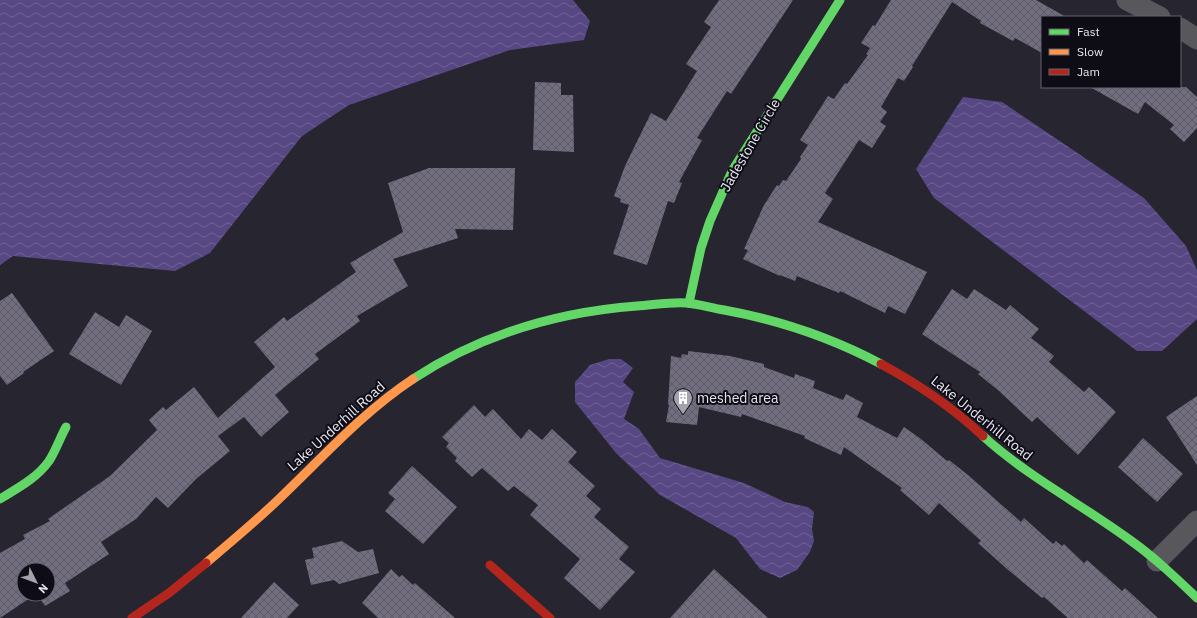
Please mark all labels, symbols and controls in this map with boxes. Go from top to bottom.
legend [1041,16,1181,88]
text: Fast [1077,24,1100,39]
text: Slow [1077,44,1103,59]
text: Jam [1077,64,1100,79]
street label: Jadestone Circle [716,95,784,195]
street label: Lake Underhill Road [928,372,1036,464]
street label: Lake Underhill Road [283,377,389,475]
building icon: meshed area [672,387,694,415]
place label: meshed area [697,389,779,407]
north arrow [16,562,56,602]
text: N [36,581,51,596]

